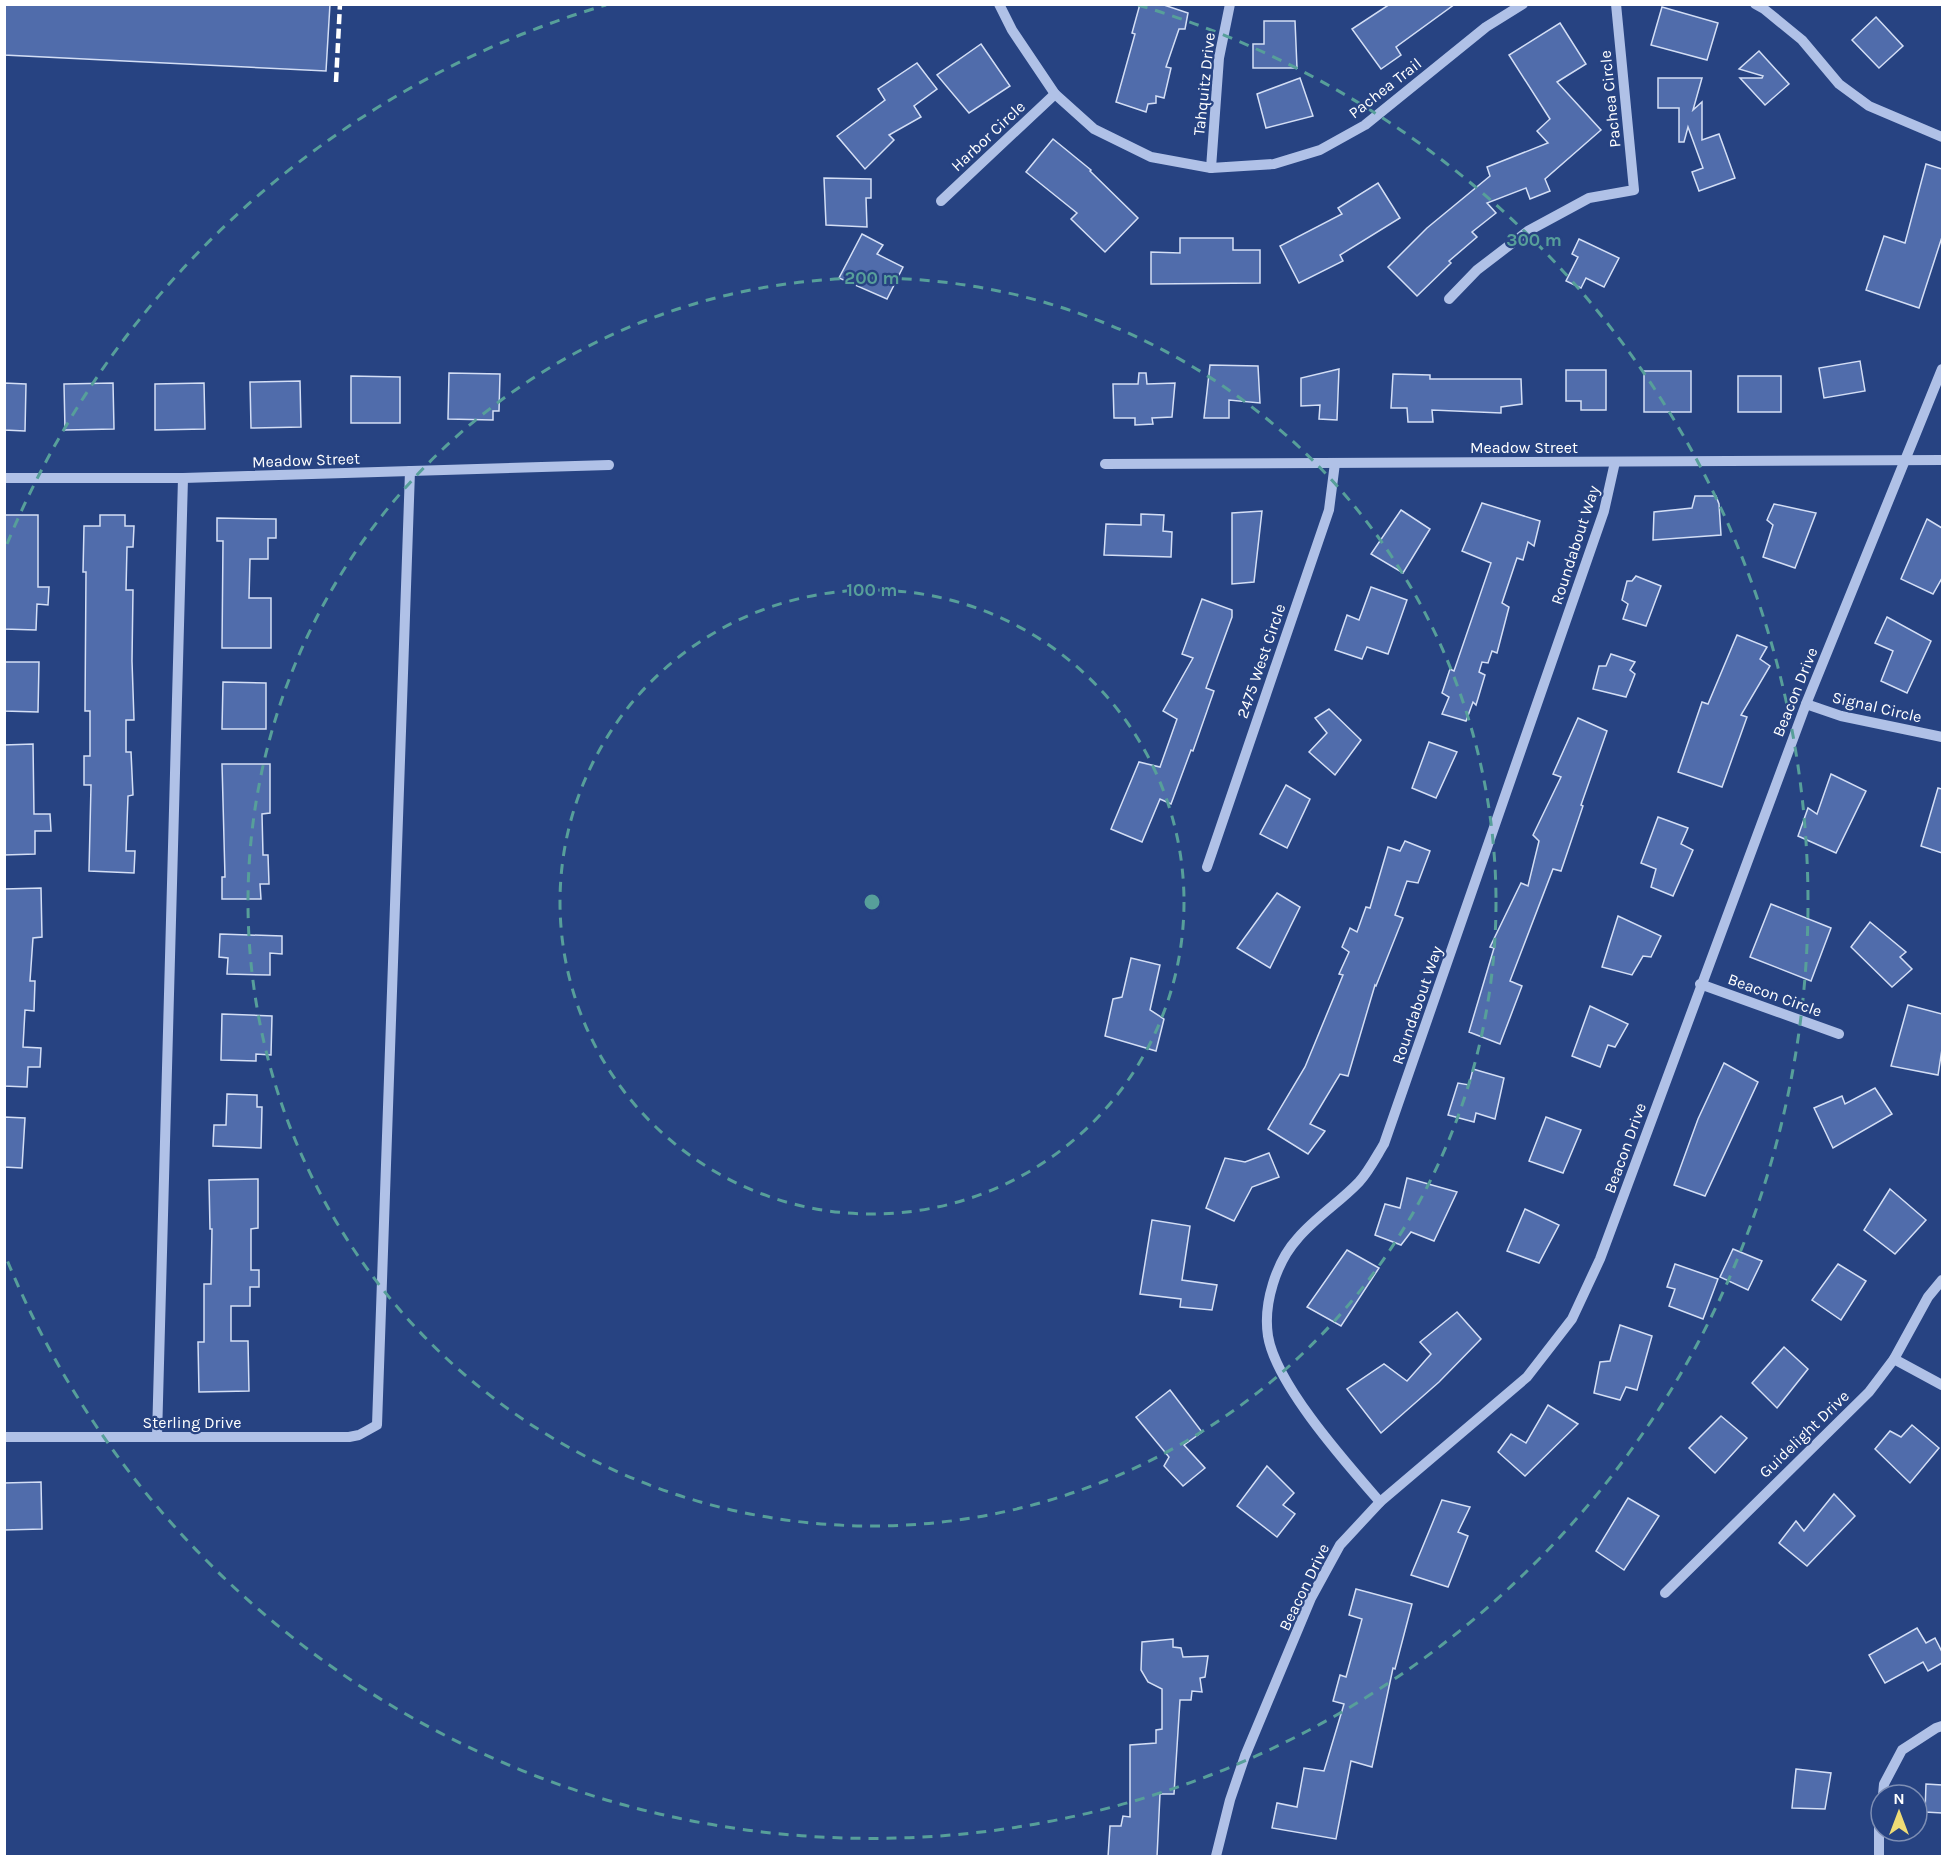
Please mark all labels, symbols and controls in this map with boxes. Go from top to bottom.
street label: Tahquitz Drive [1189,31,1219,137]
street label: Pachea Circle [1595,49,1625,149]
street label: Pachea Trail [1345,54,1425,122]
street label: Harbor Circle [947,97,1029,175]
text: 300 m [1506,229,1562,251]
text: 200 m [844,267,900,289]
street label: Meadow Street [1470,438,1578,457]
street label: Meadow Street [252,449,360,471]
street label: Roundabout Way [1547,483,1603,607]
text: 100 m [847,579,897,601]
street label: 2475 West Circle [1232,601,1290,721]
street label: Beacon Drive [1768,644,1822,740]
street label: Signal Circle [1830,687,1924,727]
centre of rings [862,892,882,912]
street label: Roundabout Way [1388,943,1446,1067]
street label: Beacon Circle [1725,969,1825,1021]
street label: Beacon Drive [1600,1100,1650,1196]
street label: Guidelight Drive [1755,1386,1853,1482]
street label: Sterling Drive [143,1413,241,1432]
street label: Beacon Drive [1275,1540,1333,1634]
north arrow [1869,1783,1929,1843]
text: N [1893,1789,1905,1808]

